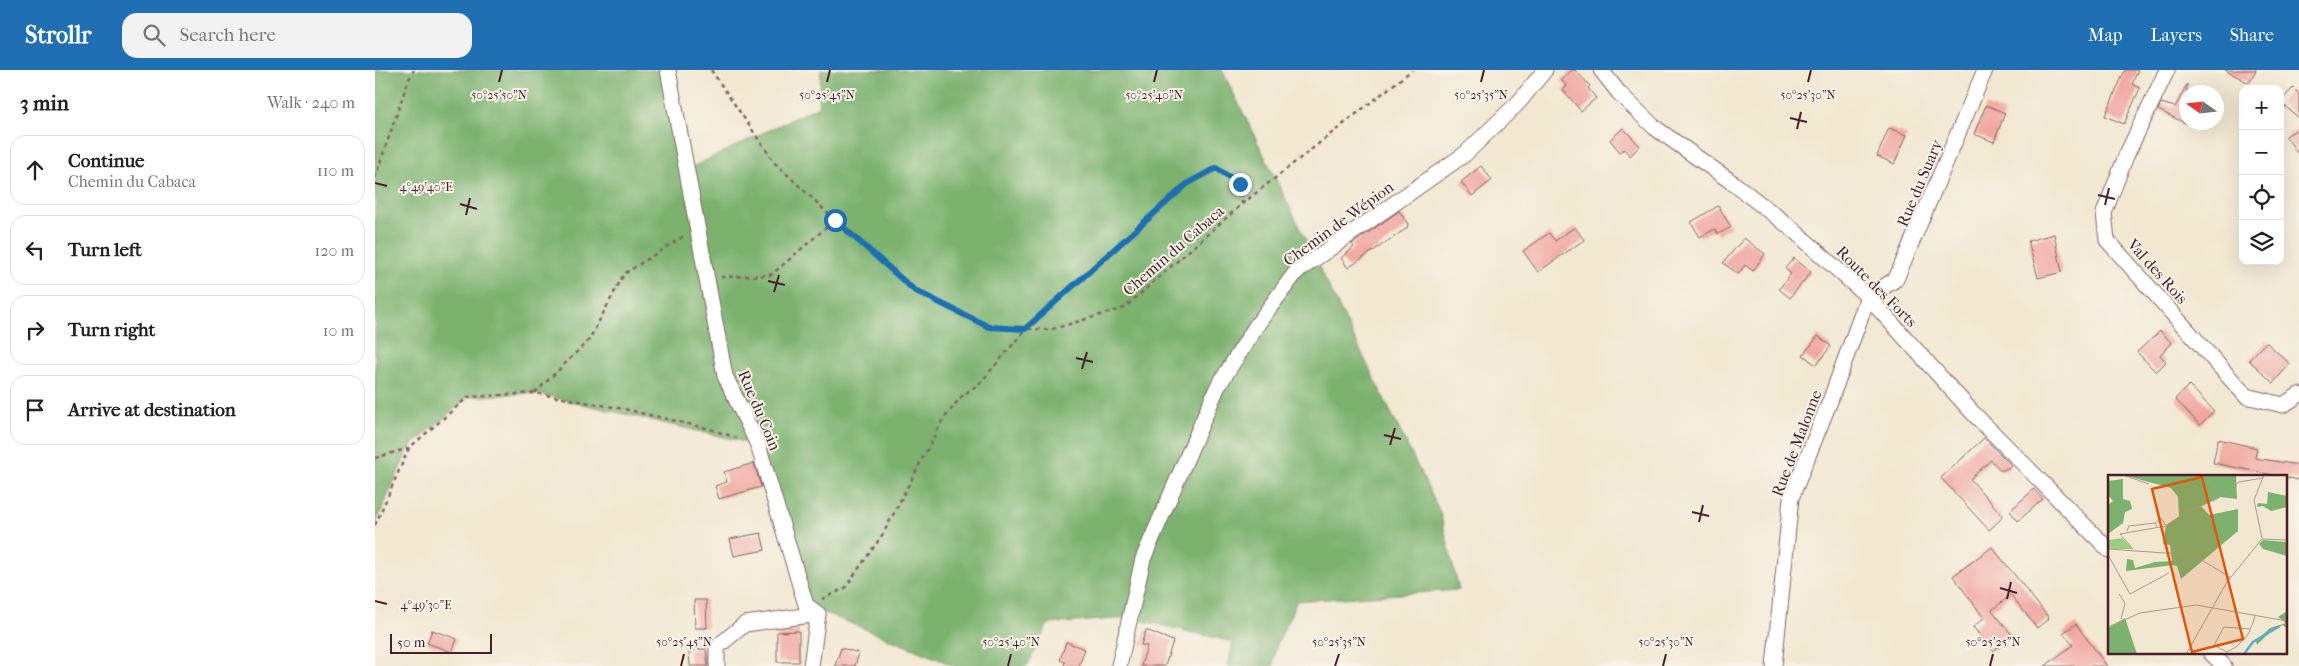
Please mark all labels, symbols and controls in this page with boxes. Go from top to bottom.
search box [122,13,472,58]
text: Strollr [25,21,92,49]
icon: search [140,21,168,49]
text: Search here [180,24,276,46]
text: Map [2088,25,2122,46]
text: Layers [2150,25,2202,46]
text: Share [2230,25,2274,46]
north arrow [2179,85,2224,130]
map controls [2239,85,2284,265]
button: + [2239,85,2284,130]
text: 50°25'50"N [471,88,527,102]
text: 50°25'45"N [799,88,855,102]
text: 50°25'40"N [1125,88,1183,102]
text: 50°25'35"N [1454,88,1508,102]
text: 50°25'30"N [1780,88,1836,102]
text: 3 min [20,91,69,115]
text: Walk · 240 m [267,93,355,112]
button: − [2239,130,2284,175]
street label: Rue du Suary [1893,136,1947,230]
text: Continue [68,150,144,172]
icon: ahead [21,156,49,184]
text: 110 m [317,161,354,180]
text: Chemin du Cabaca [68,172,196,191]
route end [1229,173,1252,196]
button: locate [2239,175,2284,220]
street label: Chemin de Wépion [1280,177,1398,270]
text: 4°49'40"E [399,180,453,194]
street label: Chemin du Cabaca [1119,201,1228,299]
route start [824,209,847,232]
button: layers [2239,220,2284,265]
street label: Val des Rois [2123,234,2192,308]
icon: left [21,236,49,264]
text: Turn left [68,239,142,261]
text: 120 m [315,241,354,260]
street label: Route des Forts [1832,242,1921,331]
icon: right [21,316,49,344]
text: Turn right [68,319,155,341]
text: 10 m [323,321,354,340]
street label: Rue du Coin [734,367,785,454]
street label: Rue de Malonne [1767,387,1826,499]
icon: arrive [21,396,49,424]
text: Arrive at destination [68,399,236,421]
inset map [2108,475,2287,654]
text: 4°49'30"E [401,598,451,612]
scale bar [390,631,493,654]
text: 50 m [397,634,425,651]
text: 50°25'45"N [656,635,712,649]
text: 50°25'40"N [982,635,1040,649]
text: 50°25'35"N [1312,635,1366,649]
text: 50°25'30"N [1638,635,1694,649]
text: 50°25'25"N [1965,635,2021,649]

